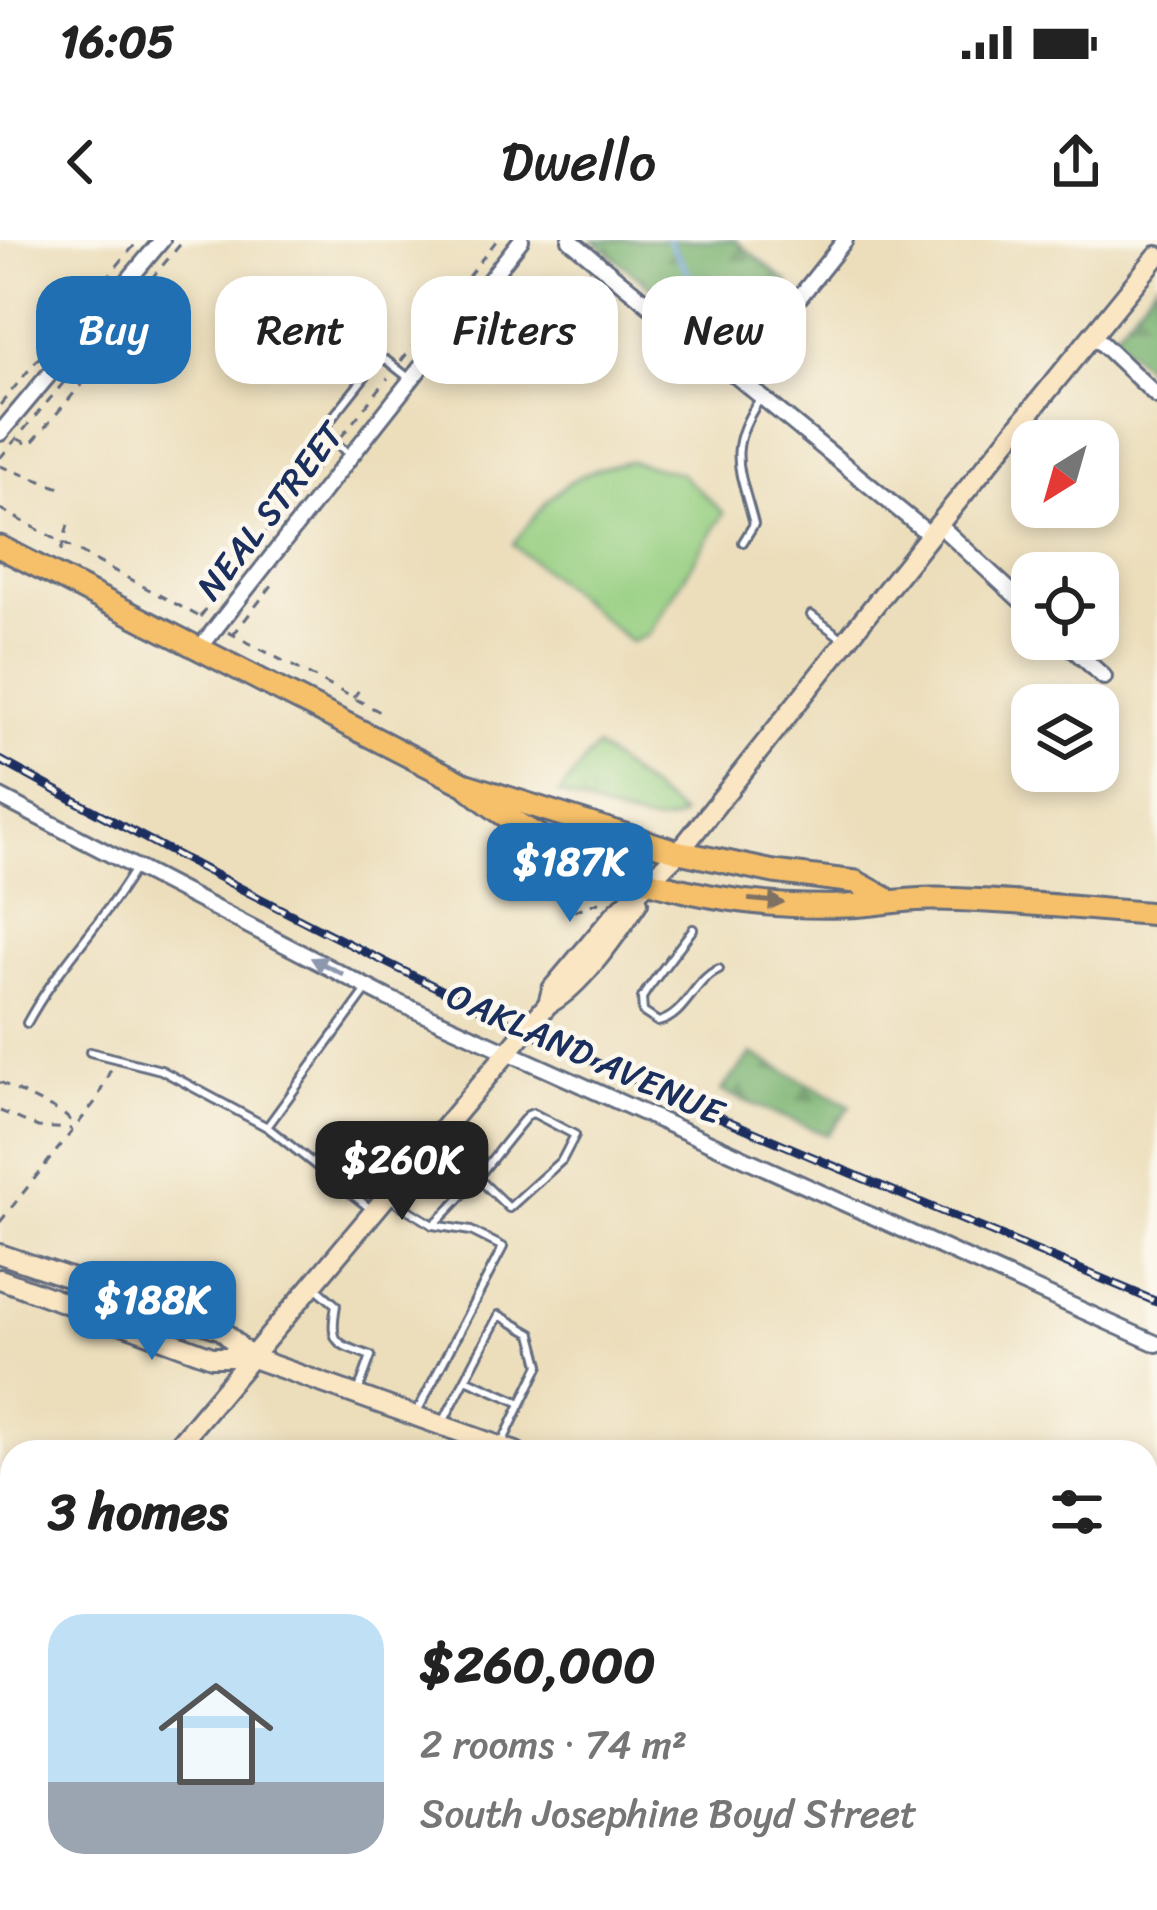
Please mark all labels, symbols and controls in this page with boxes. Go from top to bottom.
text: 16:05 [60,2,174,82]
text: Dwello [501,114,656,210]
icon: back [48,129,114,195]
icon: share [1043,129,1109,195]
chip: Buy [36,276,191,384]
chip: Rent [215,276,387,384]
chip: Filters [411,276,618,384]
chip: New [642,276,806,384]
street label: NEAL STREET [179,406,362,615]
north arrow [1011,420,1119,528]
map controls [1011,420,1119,792]
button: locate [1011,552,1119,660]
button: layers [1011,684,1119,792]
pin: $187K [486,823,654,925]
text: $187K [514,827,626,896]
one-way arrow [747,891,785,910]
one-way arrow [310,957,345,977]
street label: OAKLAND AVENUE [436,964,736,1145]
pin: $260K [318,1121,486,1223]
text: $260K [342,1125,462,1194]
pin: $188K [68,1261,236,1363]
text: $188K [95,1265,209,1334]
text: 3 homes [48,1467,228,1557]
icon: filters [1044,1479,1110,1545]
text: $260,000 [420,1620,655,1710]
icon: home [144,1662,288,1806]
text: 2 rooms · 74 m² [420,1710,687,1779]
text: South Josephine Boyd Street [420,1779,917,1848]

